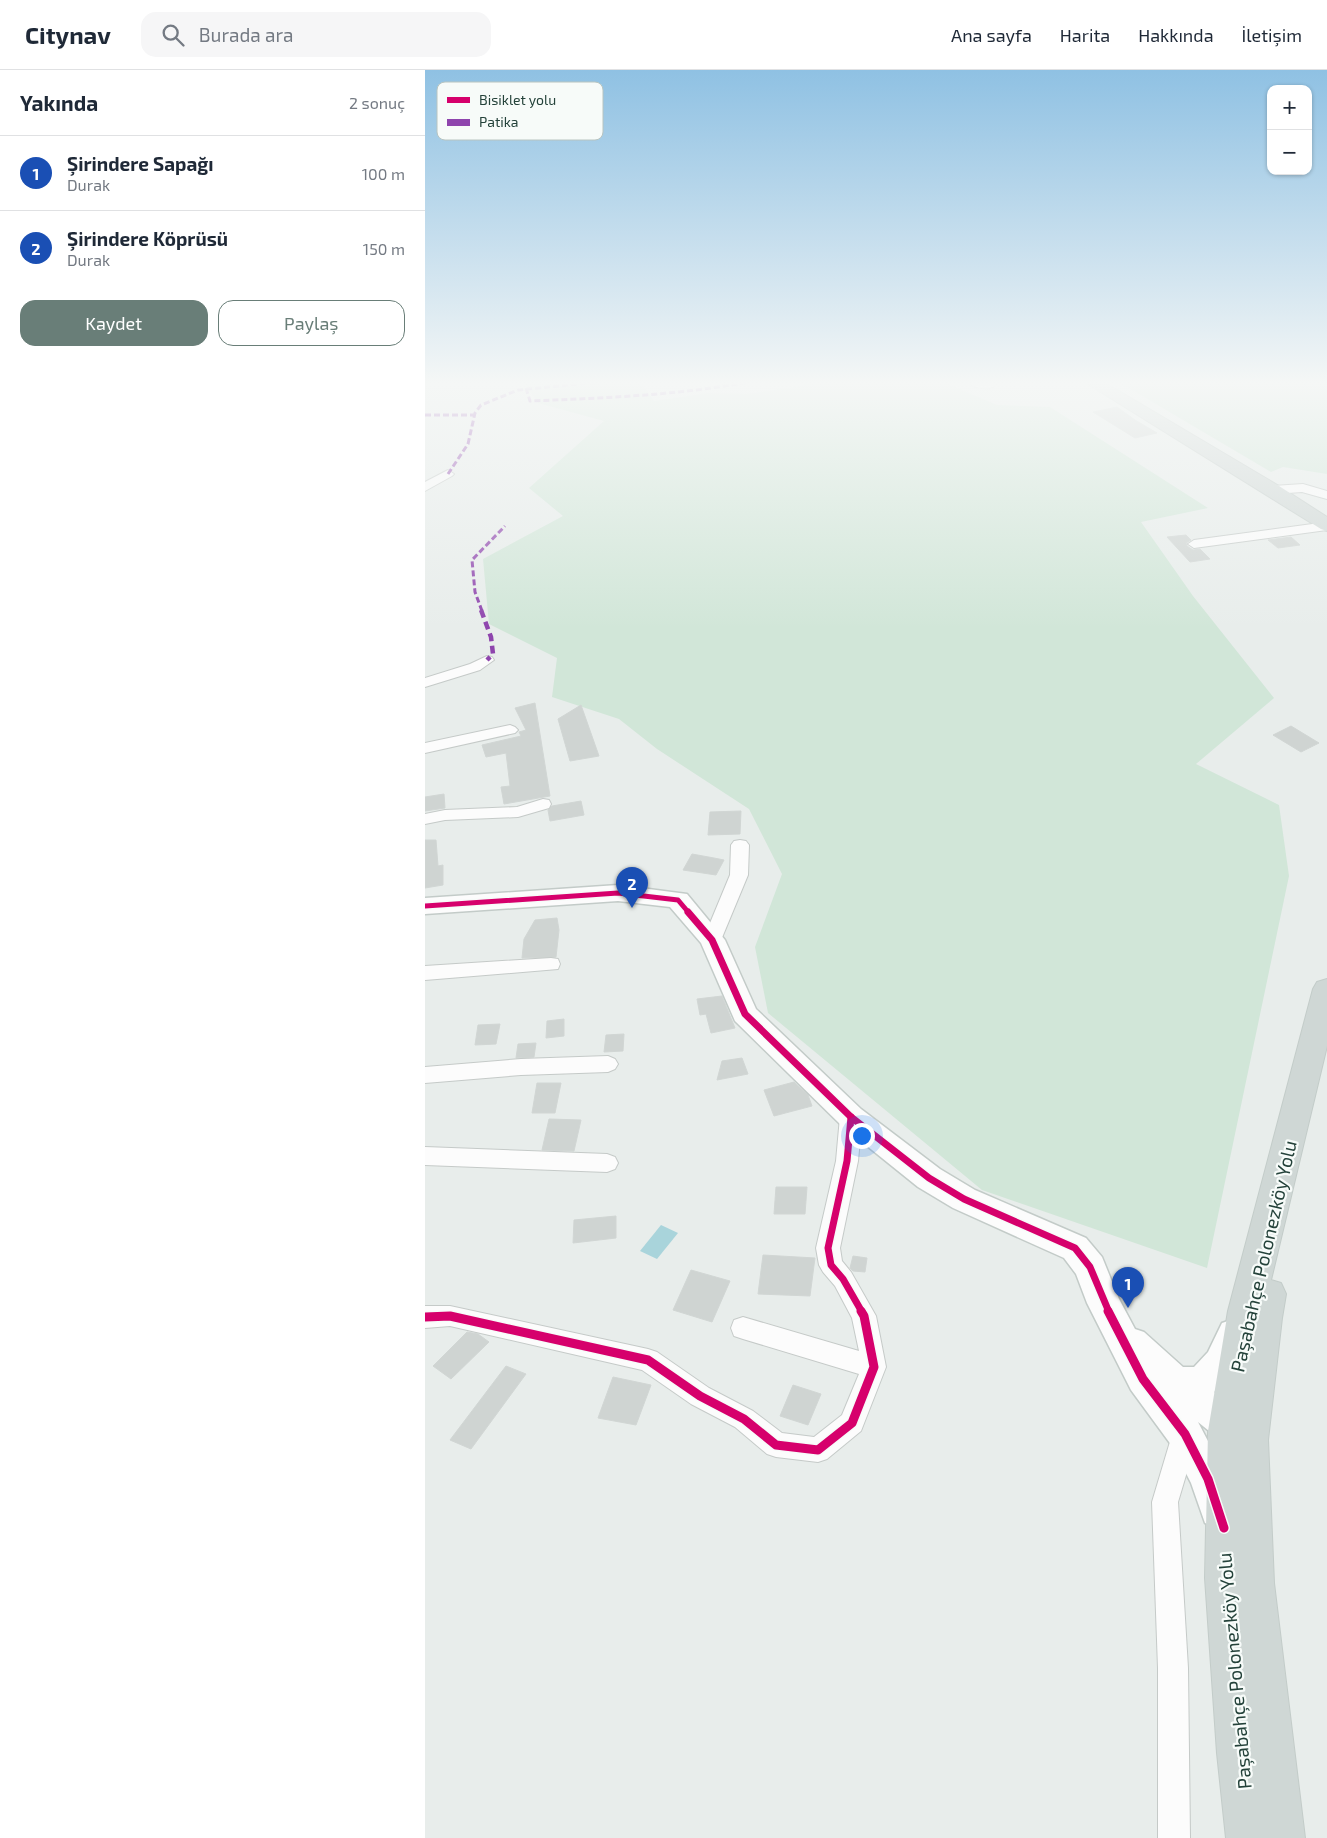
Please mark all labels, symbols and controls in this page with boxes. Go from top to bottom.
search box [141,12,491,57]
text: Citynav [25,20,111,49]
icon: search [159,21,187,49]
text: Burada ara [199,23,293,46]
text: Ana sayfa [951,24,1032,46]
text: Harita [1060,24,1110,46]
text: Hakkında [1138,24,1214,46]
text: İletişim [1242,24,1302,46]
legend [437,82,603,140]
map controls [1267,85,1312,175]
button: + [1267,85,1312,130]
text: Yakında [20,90,98,115]
text: Bisiklet yolu [479,91,556,108]
text: 2 sonuç [349,93,405,112]
text: Patika [479,113,519,130]
button: − [1267,130,1312,175]
text: Şirindere Sapağı [67,152,214,175]
text: 1 [33,164,39,183]
text: 100 m [362,164,405,183]
text: Durak [67,175,110,194]
text: Şirindere Köprüsü [67,227,228,250]
text: 2 [31,239,41,258]
text: 150 m [363,239,405,258]
text: Durak [67,250,110,269]
button: Kaydet [20,300,208,346]
button: Paylaş [218,300,405,346]
pin: 2 [616,867,648,908]
your location [849,1123,875,1149]
street label: Paşabahçe Polonezköy Yolu [1225,1138,1302,1374]
pin: 1 [1112,1267,1144,1308]
street label: Paşabahçe Polonezköy Yolu [1212,1552,1257,1790]

